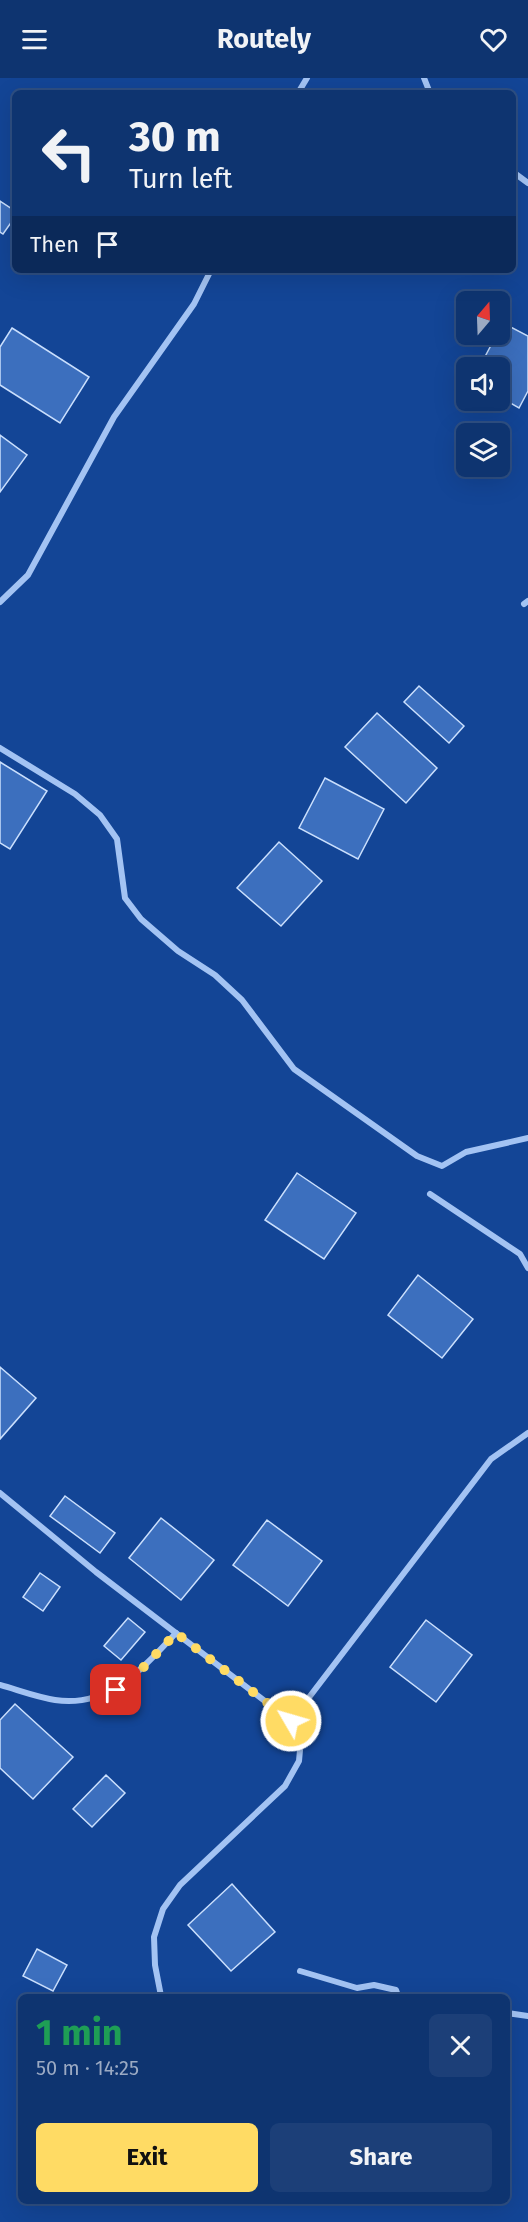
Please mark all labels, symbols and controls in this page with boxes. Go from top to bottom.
icon: menu [18,23,51,56]
text: Routely [217,23,311,55]
icon: heart [477,23,510,56]
text: 30 m [129,112,221,162]
icon: left [30,114,108,192]
text: Turn left [129,163,232,195]
icon: arrive [91,228,124,261]
text: Then [30,231,79,258]
north arrow [456,291,510,345]
map controls [456,291,510,477]
button: sound [456,357,510,411]
button: layers [456,423,510,477]
pin [90,1664,141,1715]
icon: arrive [99,1673,132,1706]
position arrow [259,1689,323,1753]
text: 1 min [36,2011,123,2055]
button: close [429,2014,492,2077]
text: 50 m · 14:25 [36,2056,139,2080]
button: Exit [36,2123,258,2192]
button: Share [270,2123,492,2192]

